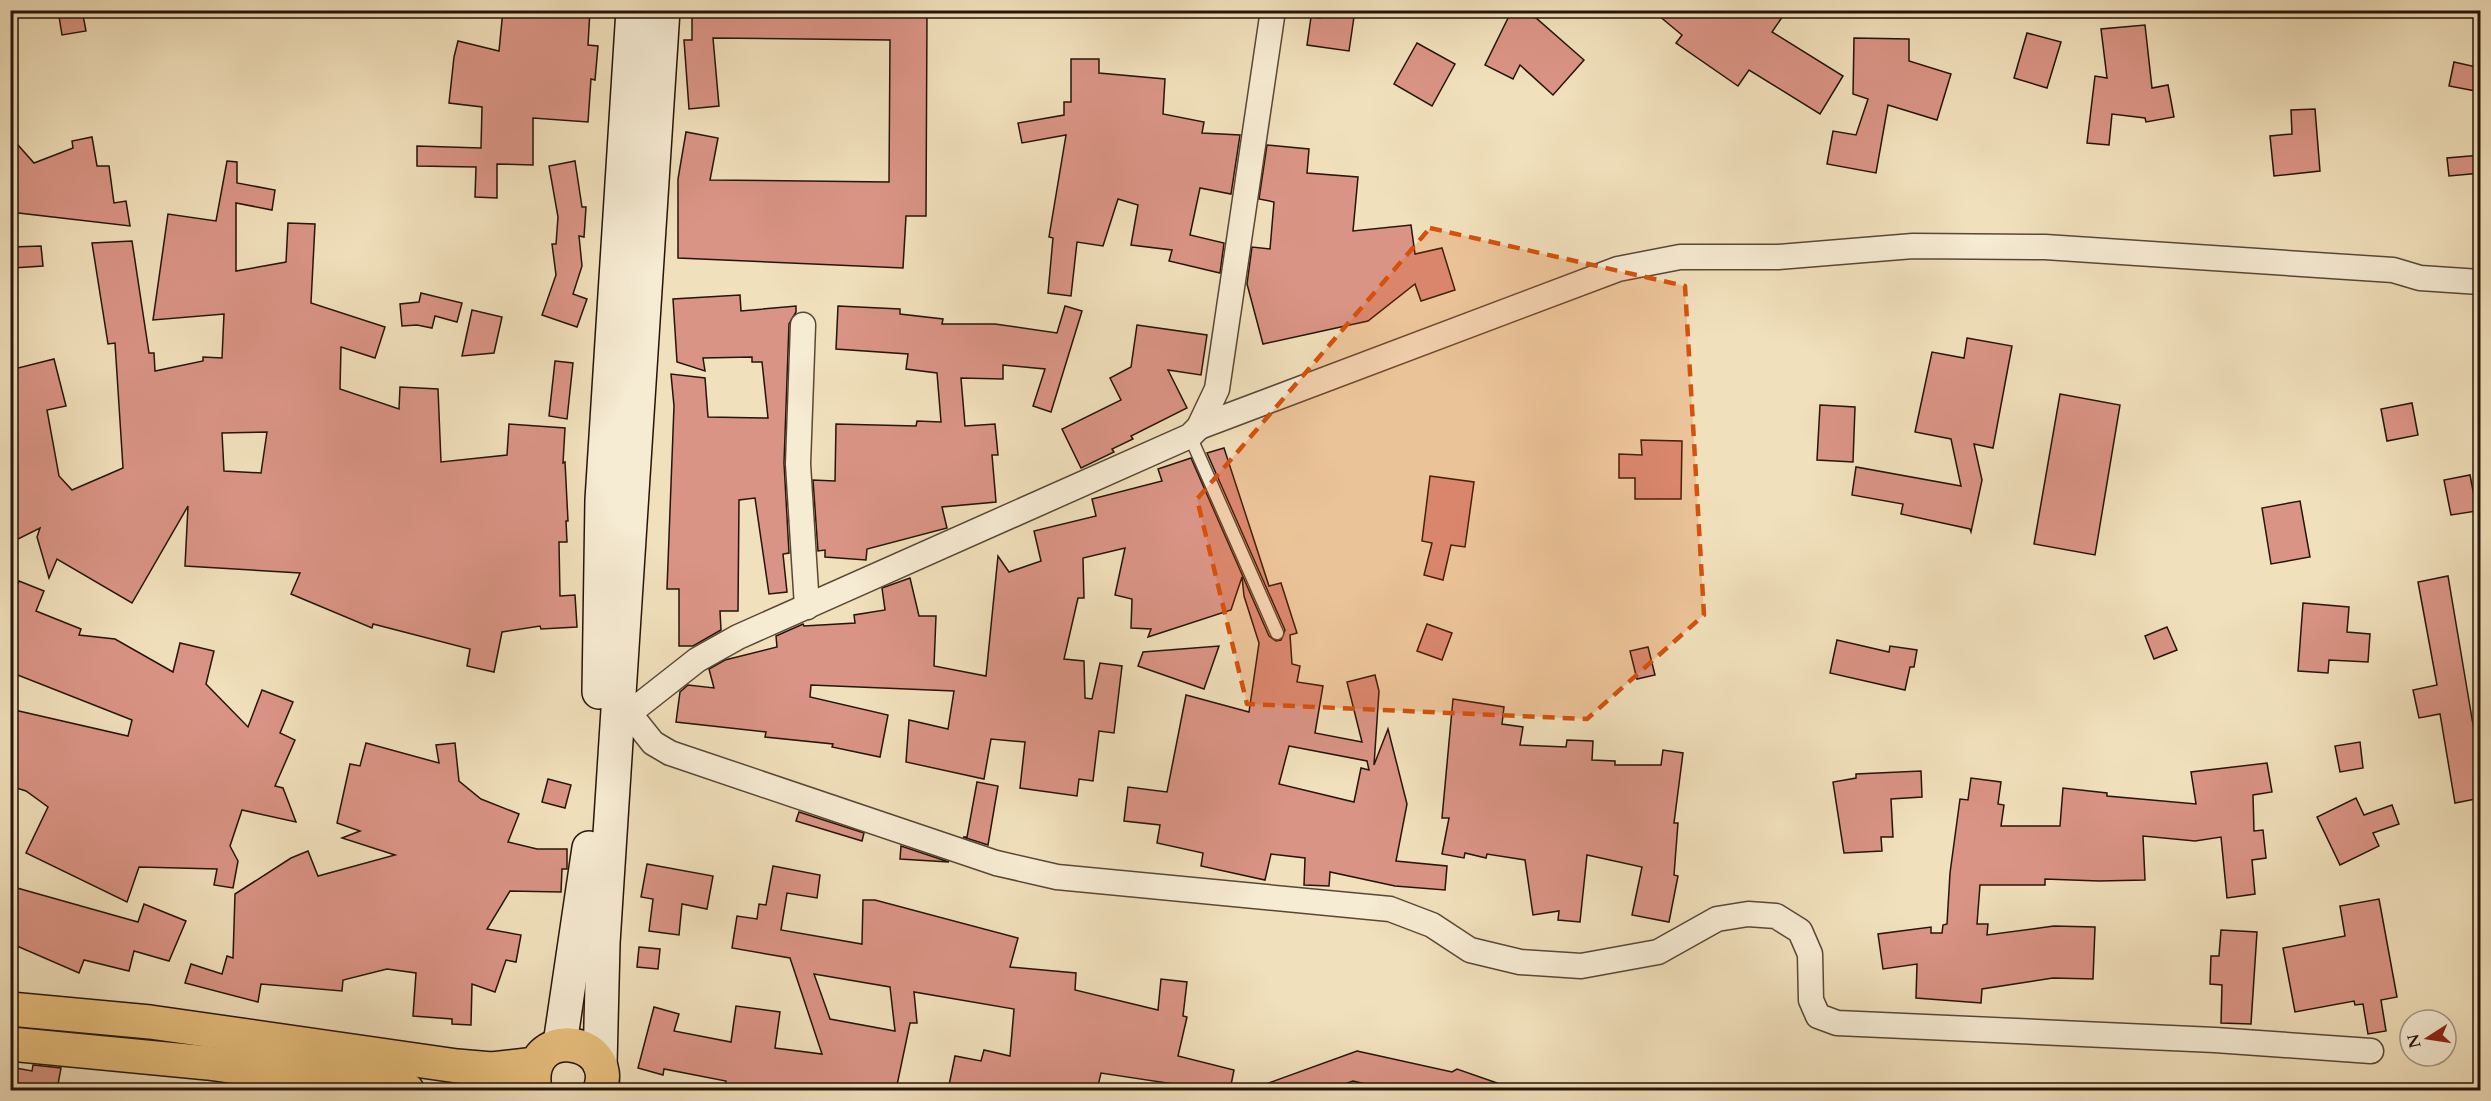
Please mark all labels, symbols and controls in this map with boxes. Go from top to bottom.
north arrow [2398,1008,2458,1068]
text: N [2402,1032,2427,1050]

